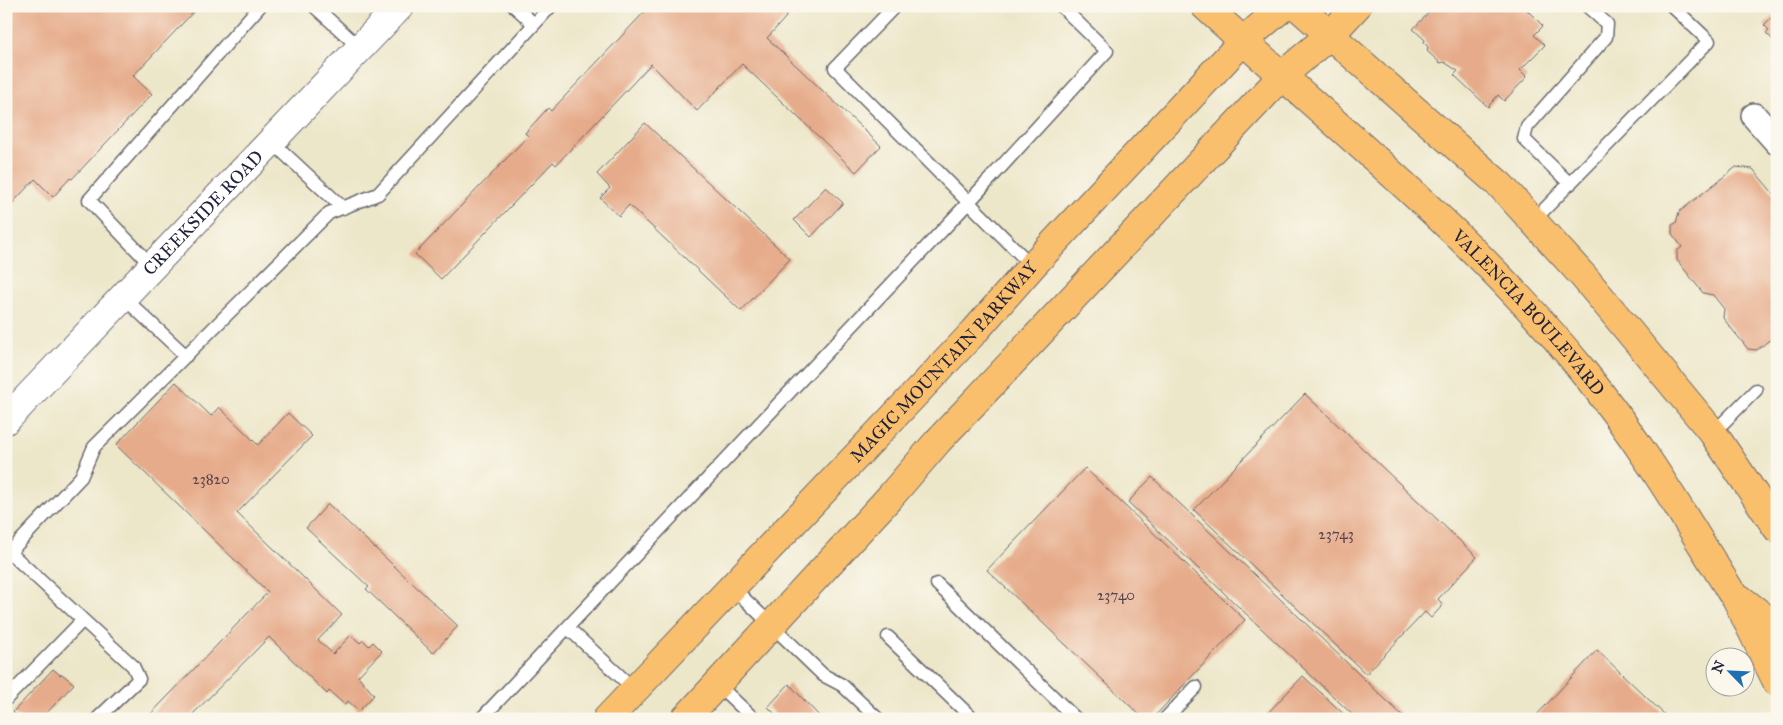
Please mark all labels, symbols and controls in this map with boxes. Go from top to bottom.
street label: CREEKSIDE ROAD [138,146,268,280]
street label: VALENCIA BOULEVARD [1447,224,1609,400]
street label: MAGIC MOUNTAIN PARKWAY [845,256,1042,467]
house number: 23820 [192,470,230,488]
house number: 23743 [1318,525,1354,543]
house number: 23740 [1097,586,1135,604]
north arrow [1706,648,1756,698]
text: N [1708,658,1729,676]

